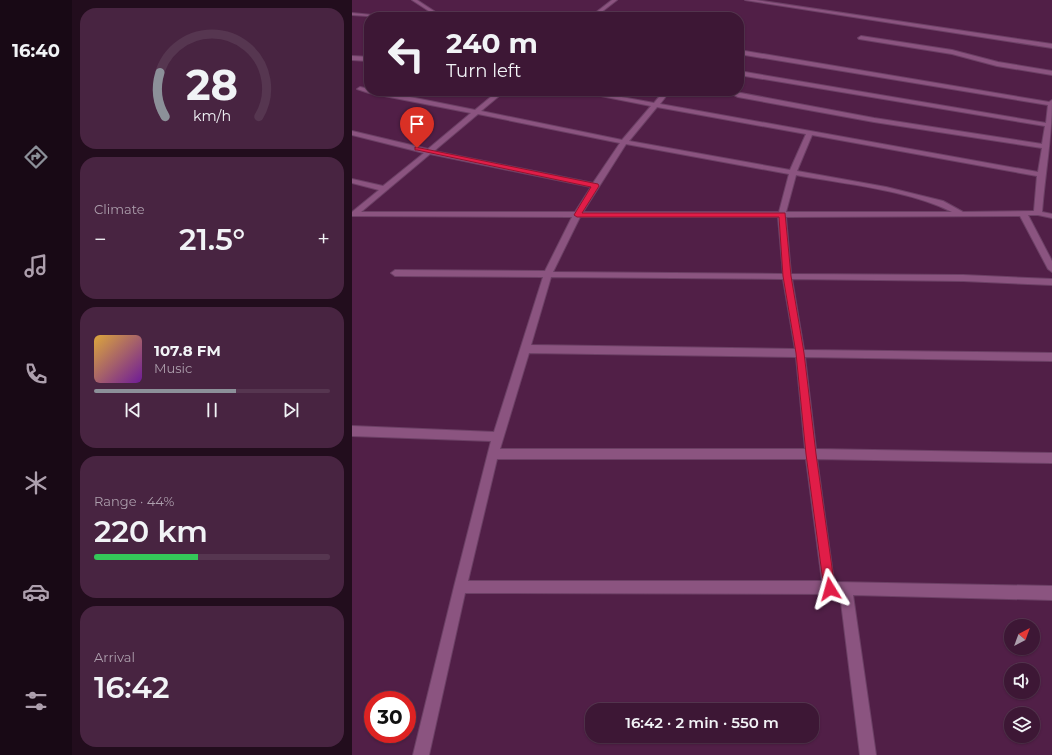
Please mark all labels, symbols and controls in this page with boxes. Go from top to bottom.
text: 240 m [446,26,538,60]
icon: left [380,28,432,80]
text: 16:40 [12,40,60,62]
text: 28 [186,60,238,110]
text: Turn left [446,60,521,82]
text: km/h [193,106,231,124]
pin [400,107,434,148]
icon: arrive [406,113,428,135]
icon: directions [22,143,50,171]
text: Climate [94,201,145,217]
text: 21.5° [179,221,245,258]
text: − [94,226,107,253]
text: + [317,226,330,253]
icon: music [22,252,50,280]
text: 107.8 FM [154,341,221,360]
icon: phone [22,360,50,388]
text: Music [154,360,192,376]
icon: previous [122,399,144,421]
icon: pause [201,399,223,421]
icon: next [280,399,302,421]
icon: climate [22,469,50,497]
text: Range · 44% [94,493,174,509]
text: 220 km [94,513,208,550]
position arrow [809,568,851,610]
icon: car [22,578,50,606]
north arrow [1004,619,1040,655]
map controls [1004,619,1040,743]
text: Arrival [94,649,135,665]
button: sound [1004,663,1040,699]
text: 16:42 [94,669,169,706]
icon: filters [22,687,50,715]
speed limit sign: 30 [364,691,416,743]
button: layers [1004,707,1040,743]
text: 16:42 · 2 min · 550 m [625,713,779,732]

